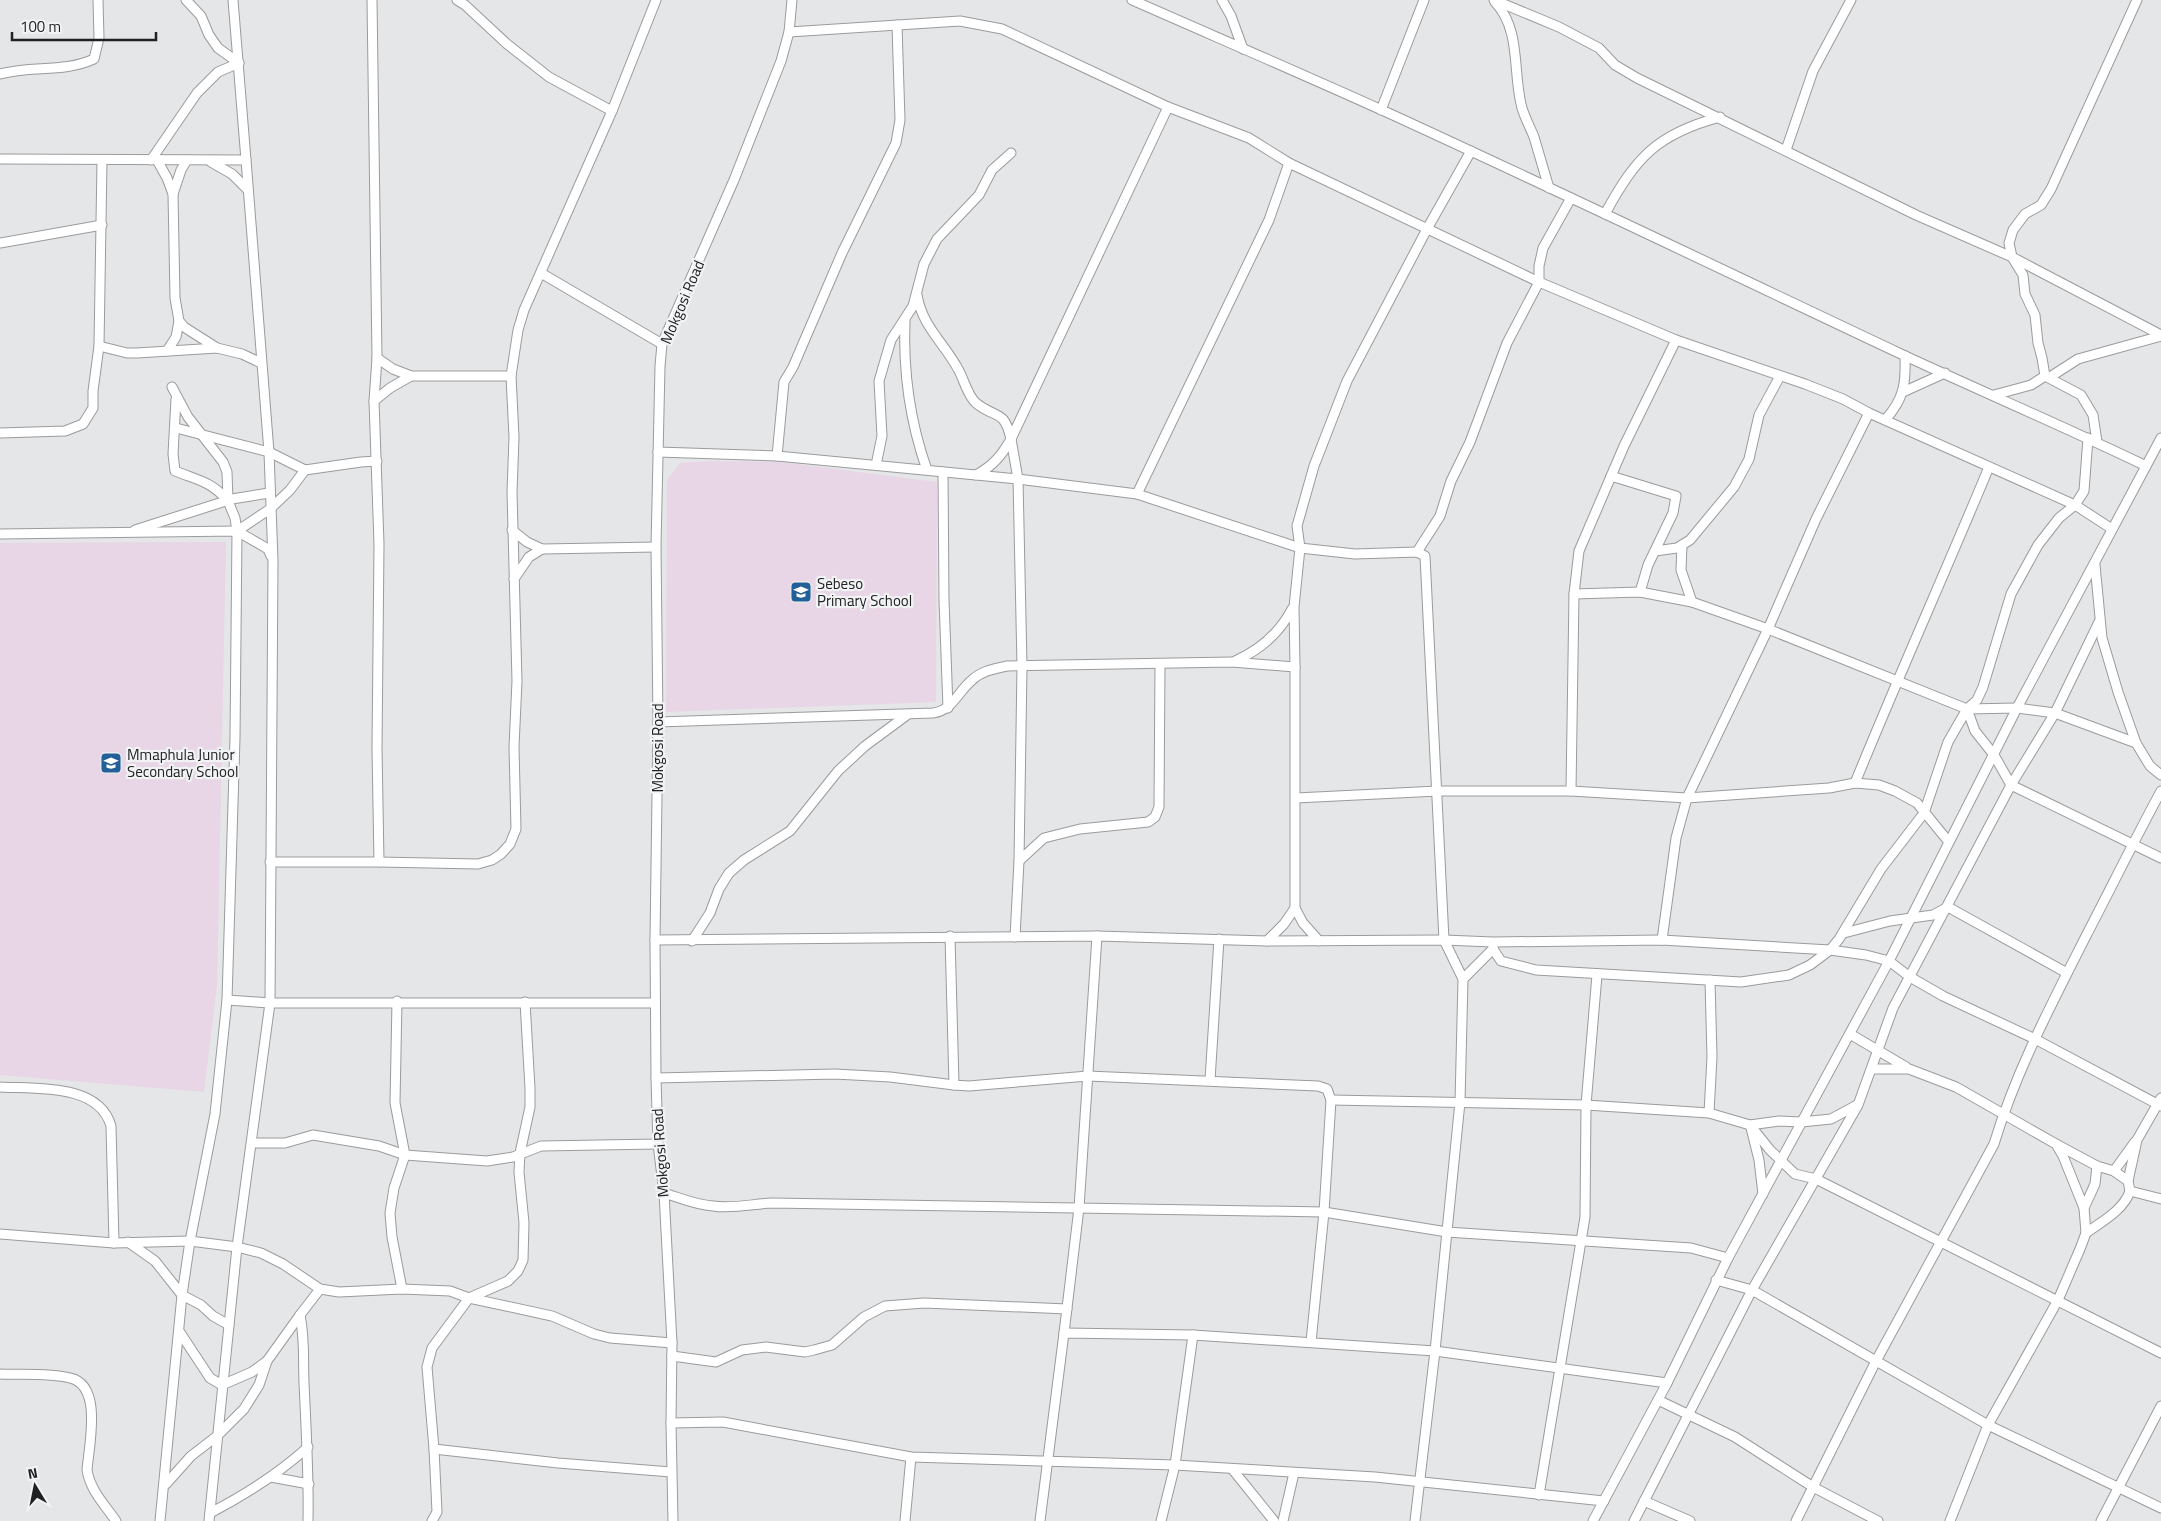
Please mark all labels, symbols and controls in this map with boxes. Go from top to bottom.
scale bar [12,10,156,42]
text: 100 m [20,15,61,38]
street label: Mokgosi Road [654,256,710,348]
place label: Sebeso Primary School [817,572,912,612]
school or university icon: Sebeso Primary School [789,580,813,604]
street label: Mokgosi Road [646,703,669,793]
place label: Mmaphula Junior Secondary School [127,743,238,783]
school or university icon: Mmaphula Junior Secondary School [99,751,123,775]
street label: Mokgosi Road [645,1108,675,1198]
north arrow [10,1461,60,1511]
text: N [26,1462,39,1484]

